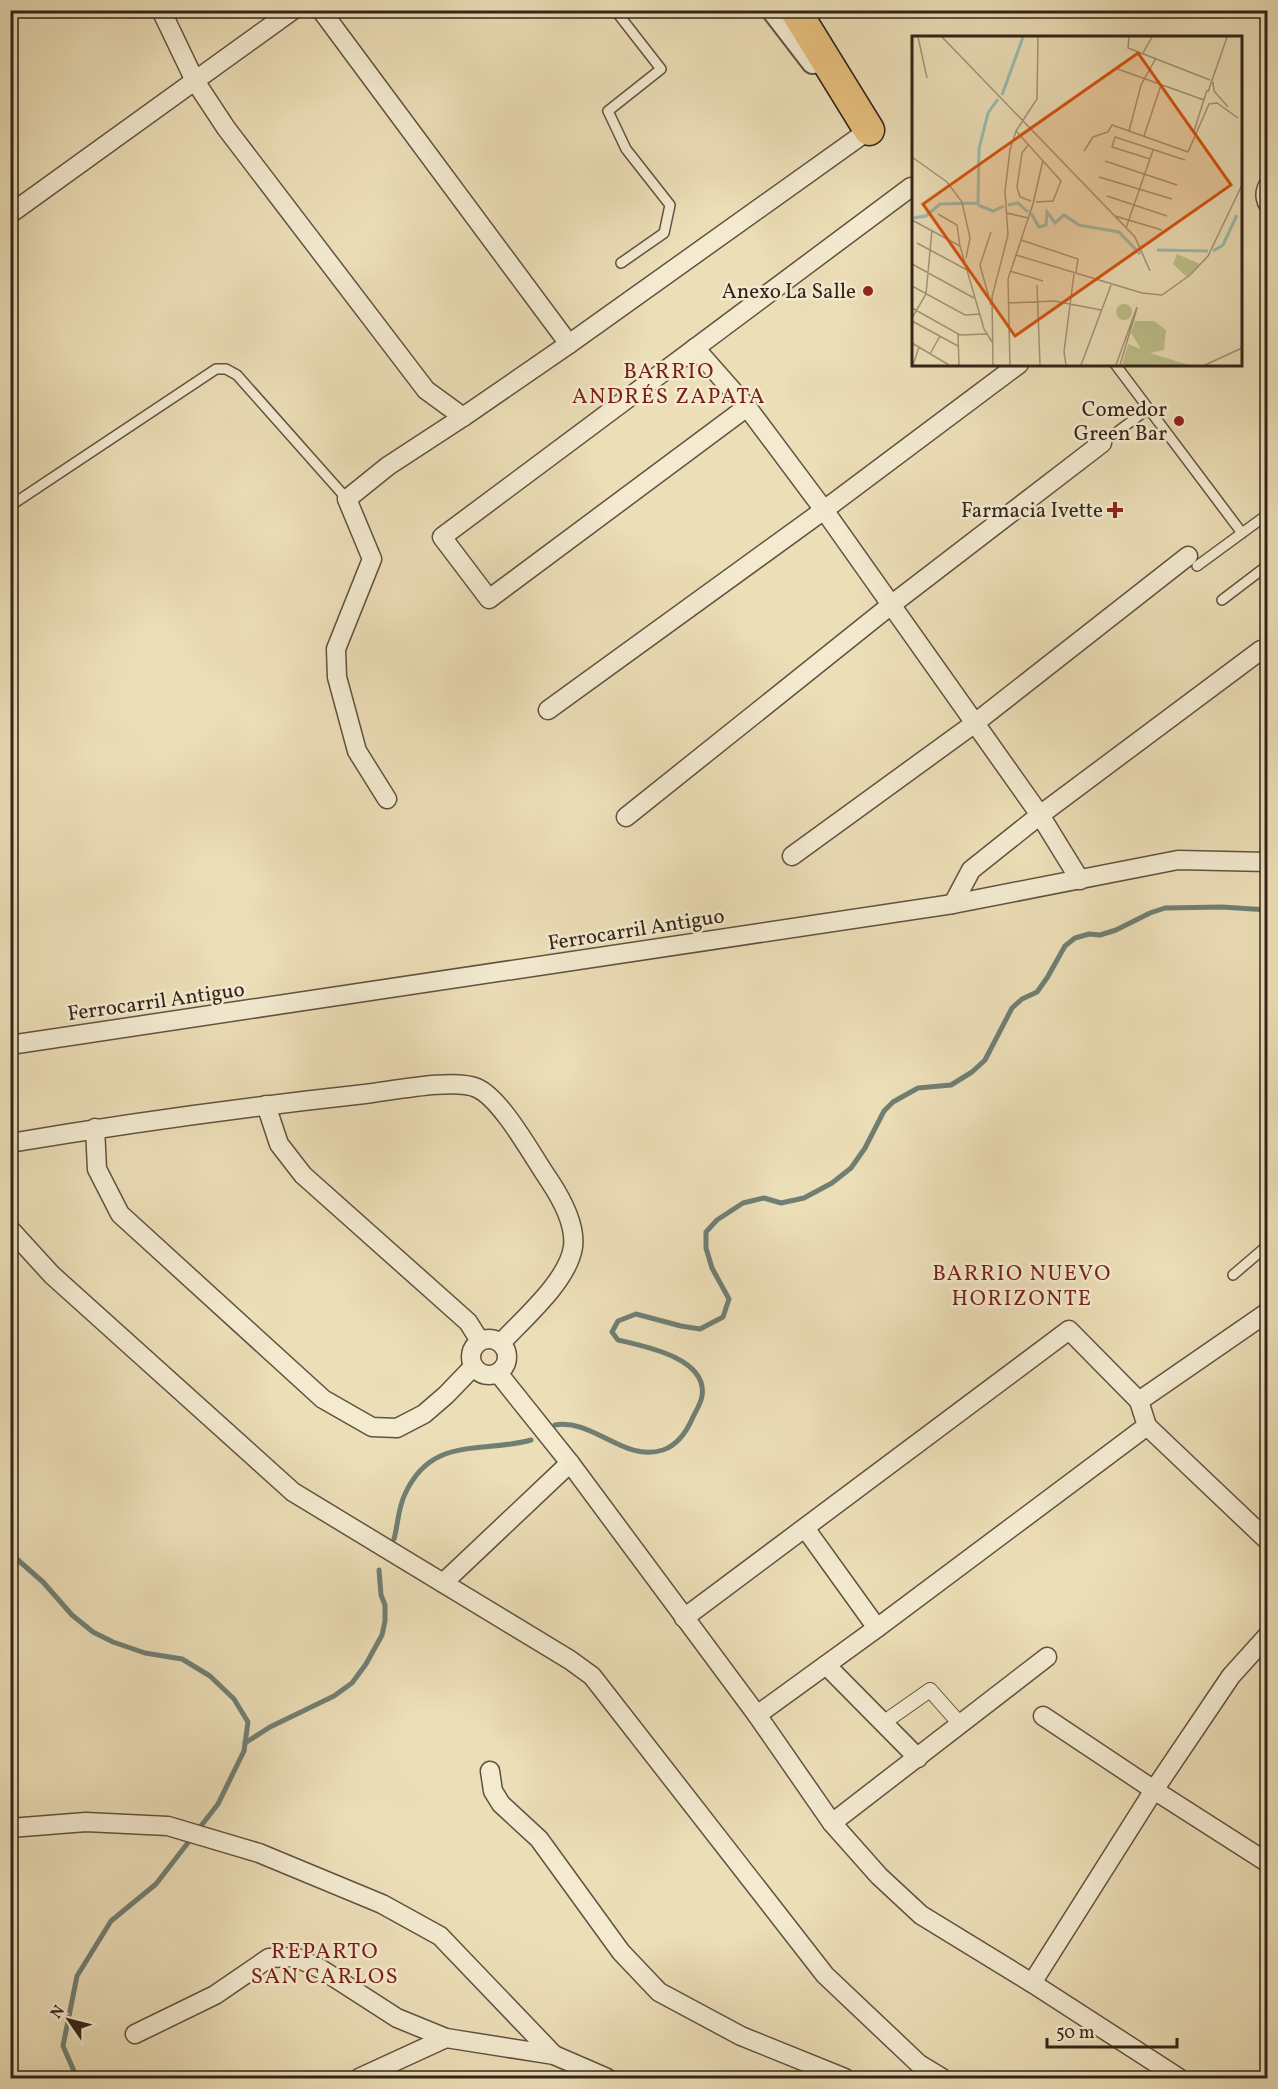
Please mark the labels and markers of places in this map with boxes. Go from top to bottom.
place label: Anexo La Salle [722,278,856,307]
marker: Anexo La Salle [861,284,875,298]
place label: Comedor Green Bar [1074,396,1167,449]
marker: Comedor Green Bar [1172,414,1186,428]
place label: Farmacia Ivette [961,497,1103,526]
marker: Farmacia Ivette [1108,503,1122,517]

